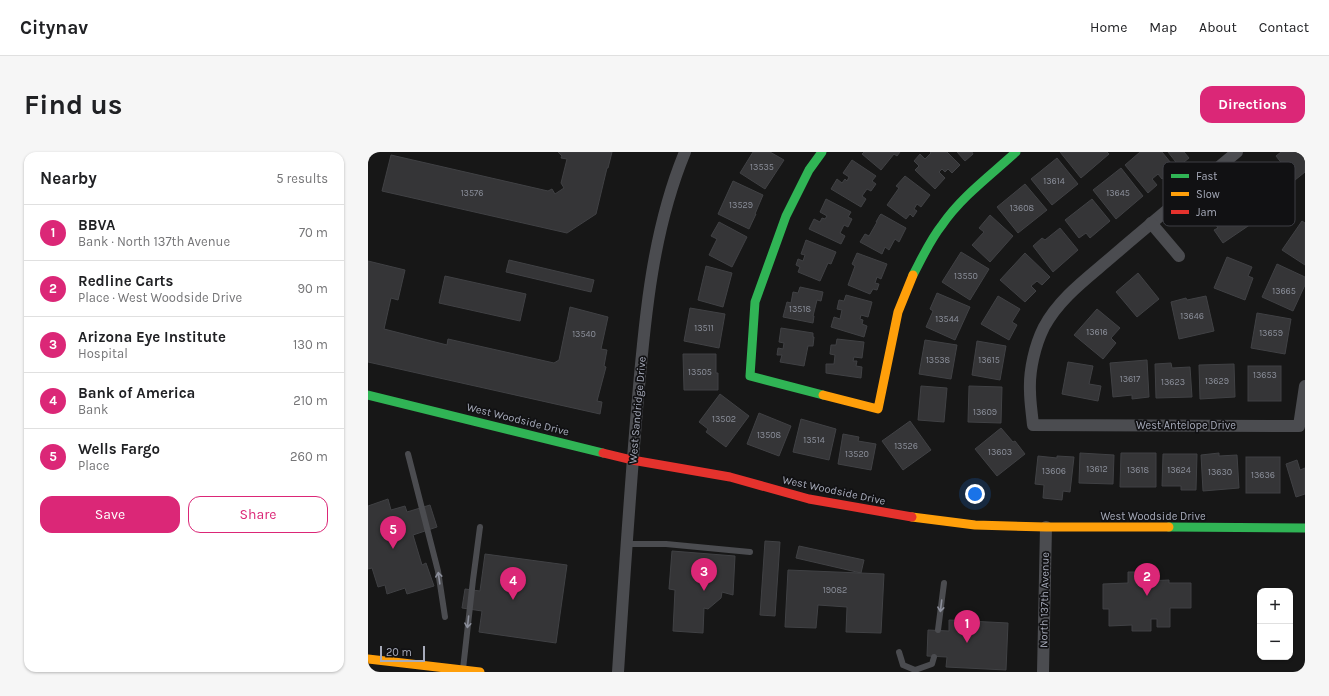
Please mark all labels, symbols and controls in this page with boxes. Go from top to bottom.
text: Citynav [20,17,88,39]
text: Home [1090,19,1127,36]
text: Map [1149,19,1177,36]
text: About [1199,19,1237,36]
text: Contact [1259,19,1309,36]
button: Directions [1200,86,1305,123]
text: Find us [24,88,123,121]
house number: 13535 [750,162,774,172]
legend [1163,162,1295,226]
text: Nearby [40,168,97,188]
text: Fast [1196,170,1217,183]
text: 5 results [276,171,328,186]
house number: 13614 [1043,176,1065,186]
house number: 13576 [461,188,483,198]
house number: 13645 [1106,188,1130,198]
text: Slow [1196,188,1220,201]
house number: 13529 [729,200,753,210]
house number: 13608 [1010,203,1035,213]
text: Jam [1196,206,1217,219]
text: BBVA [78,216,115,234]
text: 1 [51,225,55,240]
text: 70 m [299,225,328,240]
text: Bank · North 137th Avenue [78,234,230,249]
house number: 13550 [954,271,978,281]
text: Redline Carts [78,272,173,290]
text: 2 [49,281,57,296]
text: 90 m [297,281,328,296]
house number: 13665 [1272,286,1296,296]
text: Place · West Woodside Drive [78,290,242,305]
house number: 13518 [789,304,811,314]
house number: 13646 [1180,311,1204,321]
house number: 13544 [935,314,959,324]
house number: 13511 [694,323,714,333]
house number: 13616 [1086,327,1108,337]
text: Arizona Eye Institute [78,328,226,346]
house number: 13659 [1259,328,1283,338]
house number: 13540 [572,329,596,339]
text: 3 [49,337,57,352]
text: 130 m [293,337,328,352]
text: Hospital [78,346,128,361]
house number: 13538 [926,355,951,365]
house number: 13615 [978,355,1000,365]
street label: West Sandridge Drive [626,356,649,464]
house number: 13505 [688,367,712,377]
house number: 13653 [1253,370,1277,380]
house number: 13617 [1120,374,1141,384]
house number: 13629 [1205,376,1229,386]
house number: 13623 [1161,377,1185,387]
text: Bank of America [78,384,195,402]
text: 4 [49,393,57,408]
text: 210 m [293,393,328,408]
street label: West Woodside Drive [465,400,571,439]
text: Bank [78,402,108,417]
house number: 13609 [973,407,997,417]
house number: 13502 [712,414,736,424]
street label: West Antelope Drive [1136,419,1236,432]
house number: 13508 [757,430,782,440]
house number: 13514 [803,435,825,445]
text: Wells Fargo [78,440,160,458]
house number: 13526 [894,441,918,451]
house number: 13603 [988,447,1012,457]
text: 5 [49,449,57,464]
text: 260 m [290,449,328,464]
house number: 13520 [845,449,869,459]
text: Place [78,458,109,473]
house number: 13612 [1086,464,1108,474]
house number: 13618 [1127,465,1149,475]
house number: 13624 [1167,465,1191,475]
house number: 13606 [1042,466,1066,476]
house number: 13630 [1208,467,1232,477]
house number: 13636 [1251,470,1275,480]
street label: West Woodside Drive [781,473,887,508]
your location [965,484,985,504]
button: Save [40,496,180,533]
button: Share [188,496,328,533]
street label: West Woodside Drive [1100,510,1206,523]
pin: 5 [380,516,406,549]
street label: North 137th Avenue [1037,552,1052,648]
pin: 3 [691,558,717,591]
pin: 2 [1134,563,1160,596]
pin: 4 [500,567,526,600]
one-way arrow [435,572,443,585]
house number: 19082 [823,585,847,595]
map controls [1257,588,1293,660]
button: + [1257,588,1293,624]
one-way arrow [937,600,945,613]
pin: 1 [954,610,980,643]
one-way arrow [464,615,472,628]
button: − [1257,624,1293,660]
scale bar [380,644,425,663]
text: 20 m [386,646,412,659]

